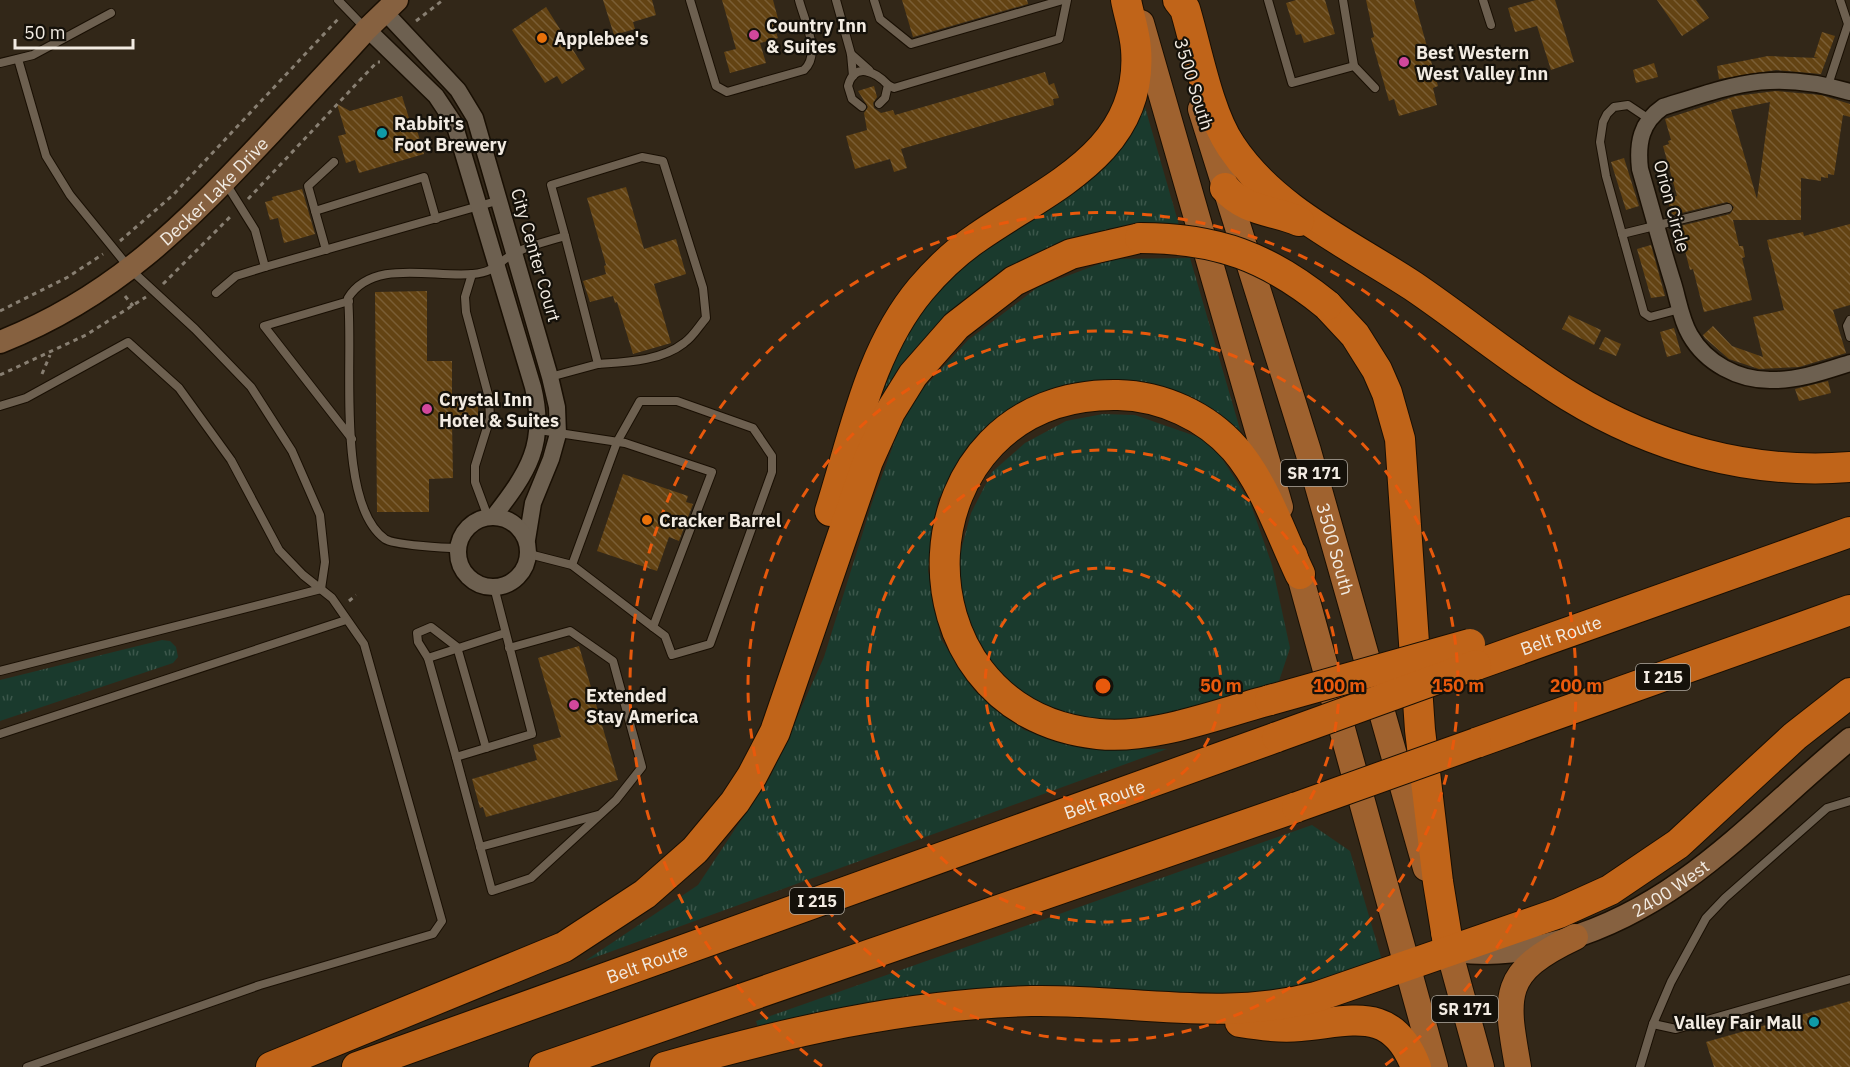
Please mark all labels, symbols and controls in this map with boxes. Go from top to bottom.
scale bar [15,12,134,50]
place label: Country Inn & Suites [766,14,867,58]
text: 50 m [24,21,66,44]
place label: Applebee's [554,27,649,50]
marker: Country Inn & Suites [747,28,761,42]
marker: Applebee's [535,31,549,45]
street label: 3500 South [1169,35,1219,133]
place label: Best Western West Valley Inn [1416,41,1548,85]
marker: Best Western West Valley Inn [1397,55,1411,69]
place label: Rabbit's Foot Brewery [394,112,507,156]
marker: Rabbit's Foot Brewery [375,126,389,140]
street label: Decker Lake Drive [154,132,273,250]
street label: Orion Circle [1649,157,1695,255]
street label: City Center Court [506,186,566,324]
place label: Crystal Inn Hotel & Suites [439,388,559,432]
marker: Crystal Inn Hotel & Suites [420,402,434,416]
road number: SR 171 [1281,460,1347,486]
street label: 3500 South [1312,500,1360,598]
place label: Cracker Barrel [659,509,782,532]
marker: Cracker Barrel [640,513,654,527]
street label: Belt Route [1517,610,1605,660]
road number: I 215 [1636,664,1690,690]
text: 50 m [1200,674,1242,697]
text: 100 m [1313,674,1365,697]
text: 150 m [1432,674,1484,697]
text: 200 m [1550,674,1602,697]
centre of rings [1093,676,1113,696]
place label: Extended Stay America [586,684,698,728]
marker: Extended Stay America [567,698,581,712]
street label: Belt Route [1061,774,1148,824]
street label: 2400 West [1627,854,1713,922]
road number: I 215 [790,888,844,914]
street label: Belt Route [603,938,691,988]
road number: SR 171 [1432,996,1498,1022]
place label: Valley Fair Mall [1674,1011,1803,1034]
marker: Valley Fair Mall [1807,1015,1821,1029]

